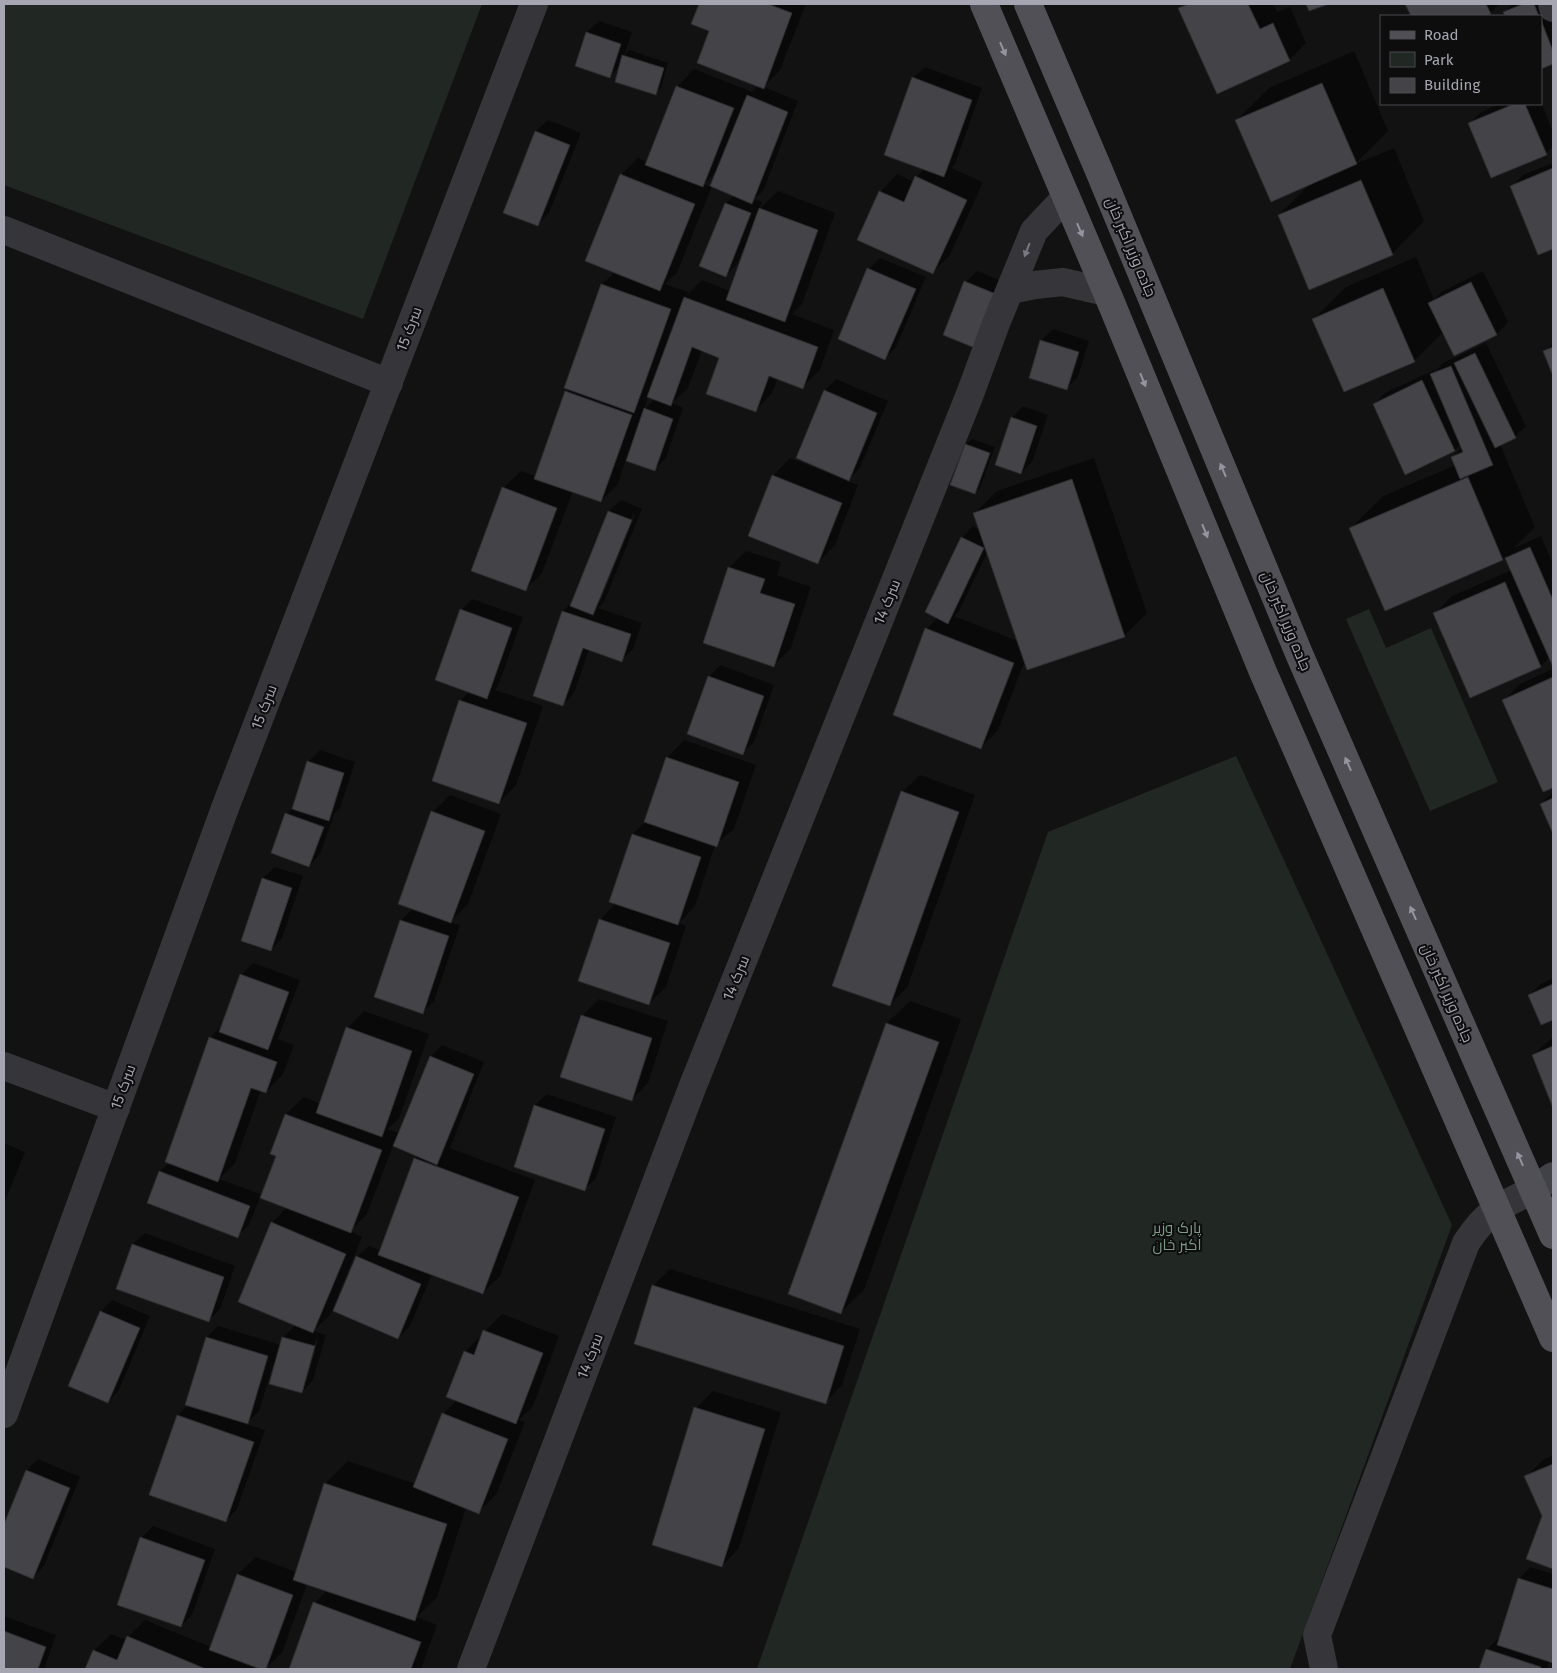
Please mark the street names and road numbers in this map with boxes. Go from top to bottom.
street label: جاده وزیر اکبر خان [1101,195,1160,300]
street label: سرک 15 [392,304,426,354]
street label: جاده وزیر اکبر خان [1256,569,1315,674]
street label: سرک 14 [870,577,904,627]
street label: سرک 15 [247,682,281,732]
street label: جاده وزیر اکبر خان [1416,941,1477,1046]
street label: سرک 14 [719,953,753,1003]
street label: سرک 15 [107,1062,139,1112]
street label: سرک 14 [573,1331,607,1381]

